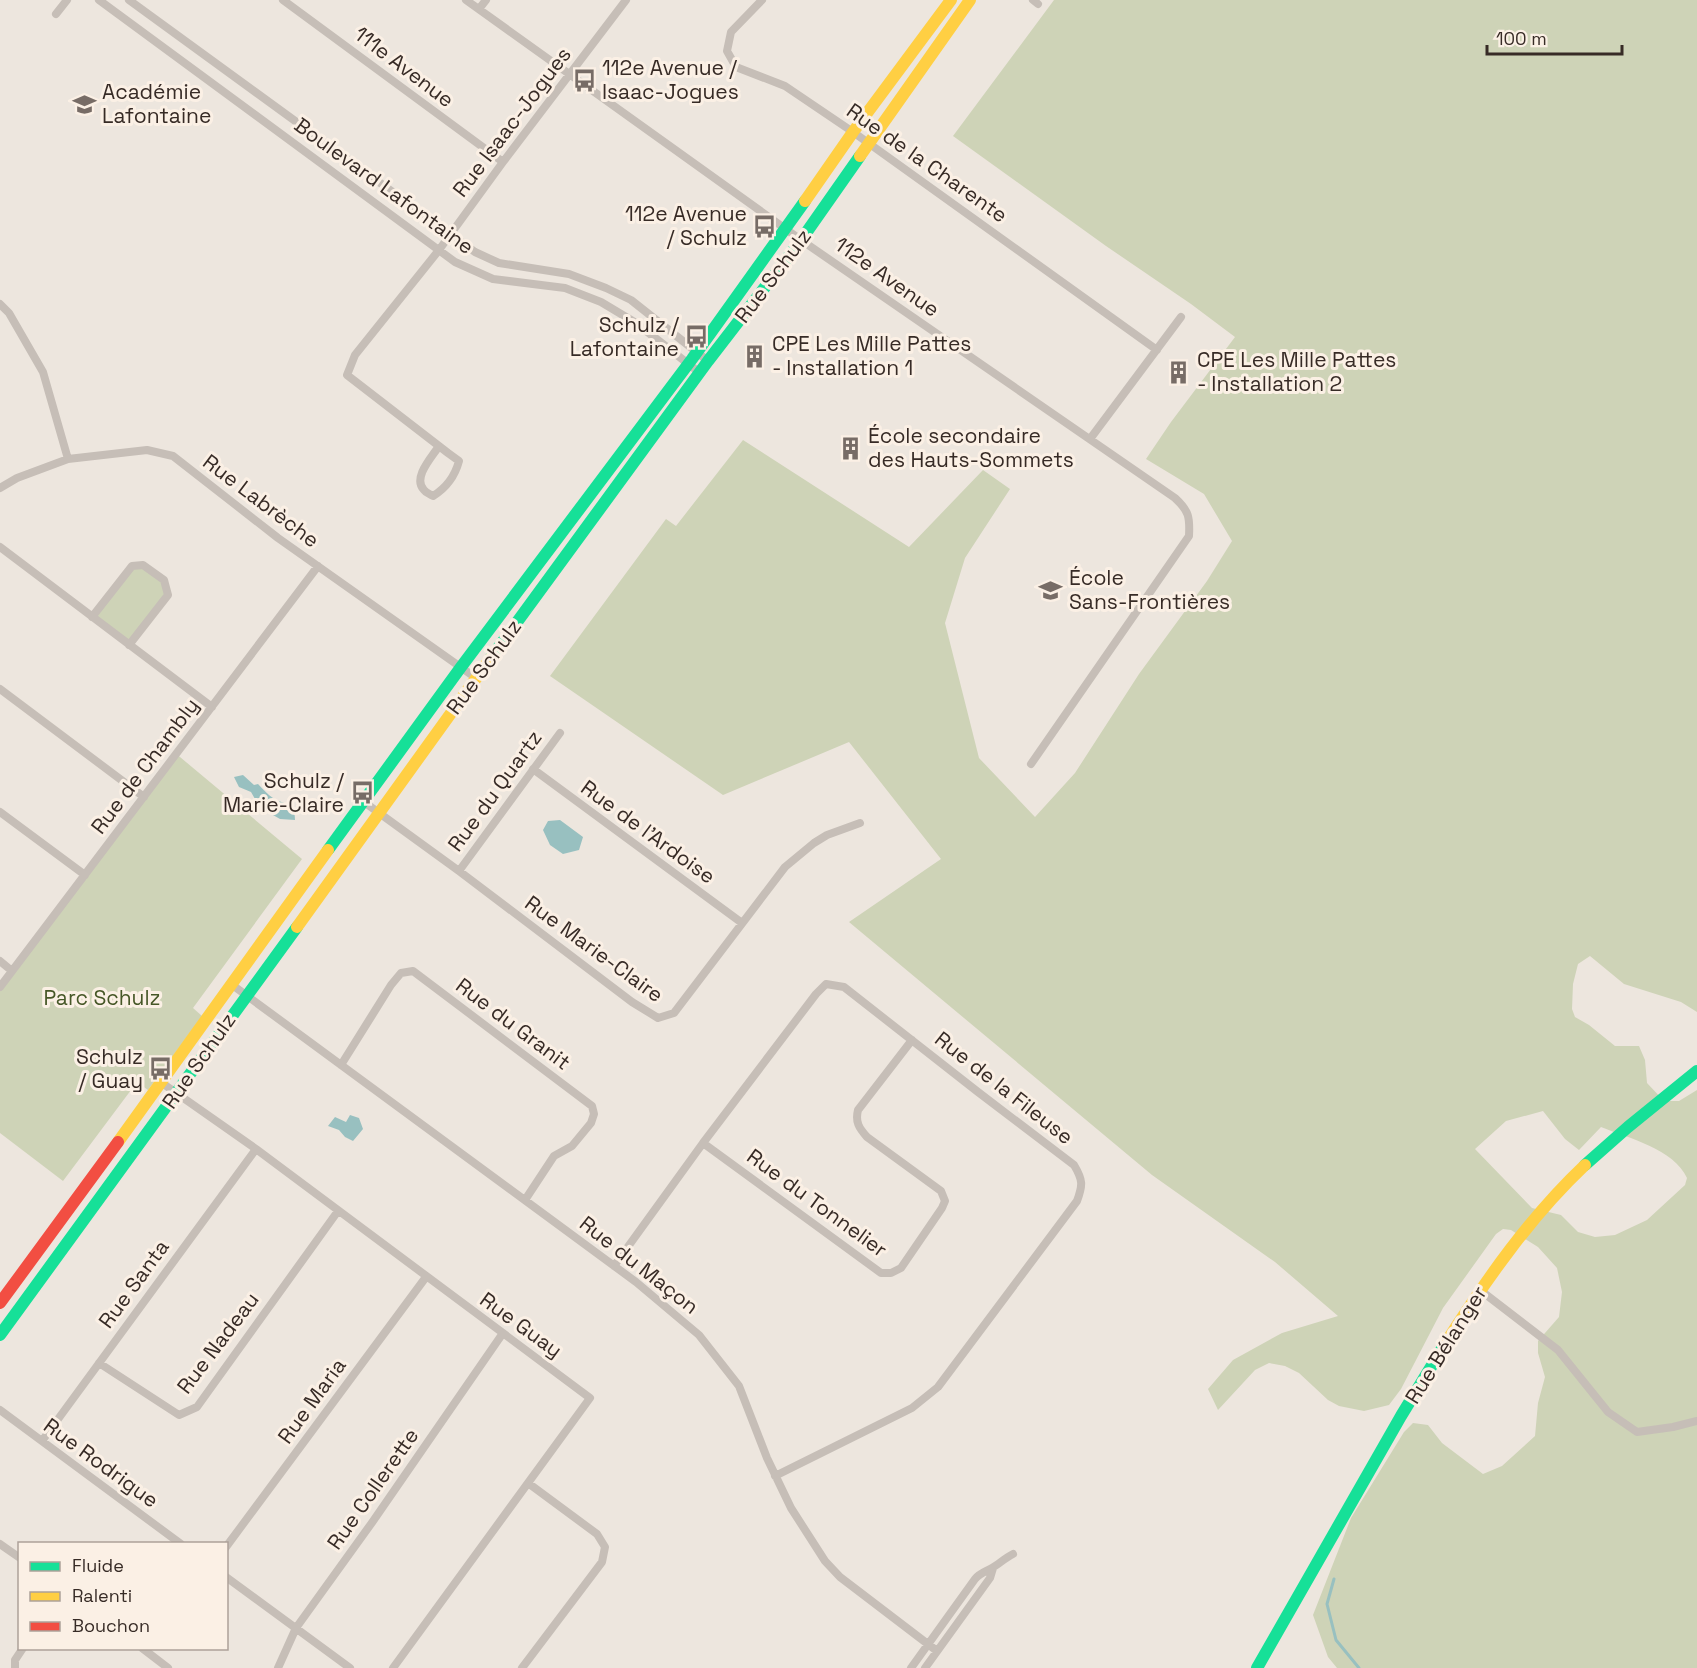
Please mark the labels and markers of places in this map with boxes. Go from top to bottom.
place label: 112e Avenue / Isaac-Jogues [602,54,739,105]
bus stop icon: 112e Avenue / Isaac-Jogues [571,67,597,93]
place label: Académie Lafontaine [102,78,211,129]
school or university icon: Académie Lafontaine [71,91,97,117]
place label: 112e Avenue / Schulz [625,200,747,251]
bus stop icon: 112e Avenue / Schulz [752,213,778,239]
place label: Schulz / Lafontaine [570,311,679,362]
bus stop icon: Schulz / Lafontaine [684,324,710,350]
place label: CPE Les Mille Pattes - Installation 1 [772,330,971,381]
building icon: CPE Les Mille Pattes - Installation 1 [741,343,767,369]
place label: CPE Les Mille Pattes - Installation 2 [1197,346,1396,397]
building icon: CPE Les Mille Pattes - Installation 2 [1166,359,1192,385]
place label: École secondaire des Hauts-Sommets [868,422,1074,473]
building icon: École secondaire des Hauts-Sommets [837,435,863,461]
place label: École Sans-Frontières [1069,564,1230,615]
school or university icon: École Sans-Frontières [1038,577,1064,603]
place label: Schulz / Marie-Claire [223,767,344,818]
bus stop icon: Schulz / Marie-Claire [349,780,375,806]
place label: Schulz / Guay [76,1043,143,1094]
bus stop icon: Schulz / Guay [148,1056,174,1082]

